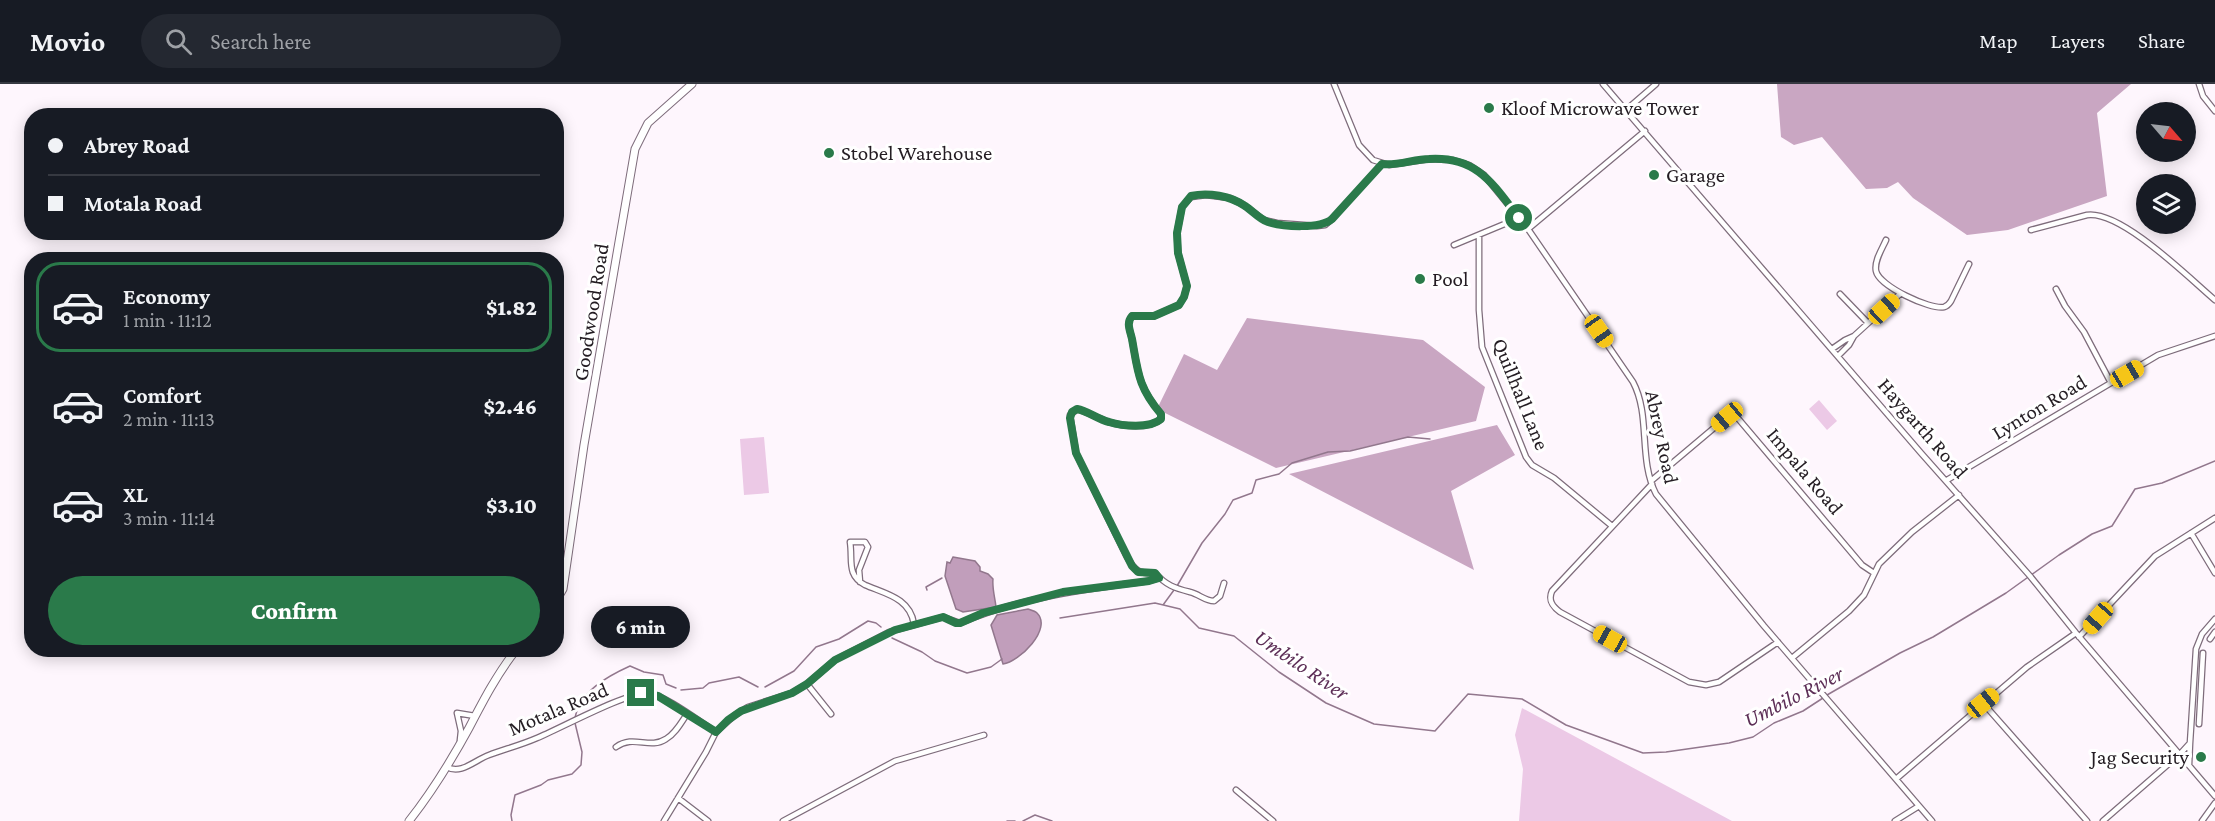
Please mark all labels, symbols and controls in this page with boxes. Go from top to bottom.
search box [141,14,561,68]
icon: search [162,25,195,58]
text: Movio [30,26,105,57]
text: Search here [210,29,311,54]
text: Map [1979,29,2018,53]
text: Layers [2051,29,2105,53]
text: Share [2138,29,2185,53]
place label: Kloof Microwave Tower [1501,96,1700,120]
marker: Kloof Microwave Tower [1482,101,1496,115]
north arrow [2136,102,2196,162]
map controls [2136,102,2196,234]
text: Abrey Road [84,133,189,158]
place label: Stobel Warehouse [841,141,992,165]
marker: Stobel Warehouse [822,146,836,160]
place label: Garage [1666,163,1725,187]
marker: Garage [1647,168,1661,182]
button: layers [2136,174,2196,234]
text: Motala Road [84,191,202,216]
route start [1505,204,1532,231]
street label: Goodwood Road [568,242,614,382]
place label: Pool [1432,267,1468,291]
marker: Pool [1413,272,1427,286]
icon: car [51,280,105,334]
text: Economy [123,284,210,309]
car [1865,290,1903,328]
text: $1.82 [486,295,537,320]
text: 1 min · 11:12 [123,309,212,331]
car [1581,311,1617,351]
street label: Quillhall Lane [1488,335,1554,453]
car [2107,357,2147,391]
street label: Lynton Road [1987,369,2091,445]
street label: Haygarth Road [1873,373,1973,483]
icon: car [51,379,105,433]
text: Comfort [123,383,201,408]
street label: Abrey Road [1640,388,1684,486]
text: $2.46 [483,394,537,419]
car [1707,399,1747,435]
text: 2 min · 11:13 [123,408,215,430]
street label: Impala Road [1762,423,1848,519]
icon: car [51,478,105,532]
text: XL [123,482,148,507]
text: $3.10 [486,493,537,518]
text: 3 min · 11:14 [123,507,215,529]
button: Confirm [48,576,540,645]
car [2079,599,2117,637]
callout: 6 min [592,606,690,648]
text: 6 min [615,616,666,638]
car [1590,622,1630,656]
water label: Umbilo River [1250,624,1355,706]
water label: Umbilo River [1739,660,1848,732]
street label: Motala Road [504,677,612,741]
route end [627,679,654,706]
car [1963,685,2003,721]
place label: Jag Security [2089,745,2189,769]
marker: Jag Security [2194,750,2208,764]

